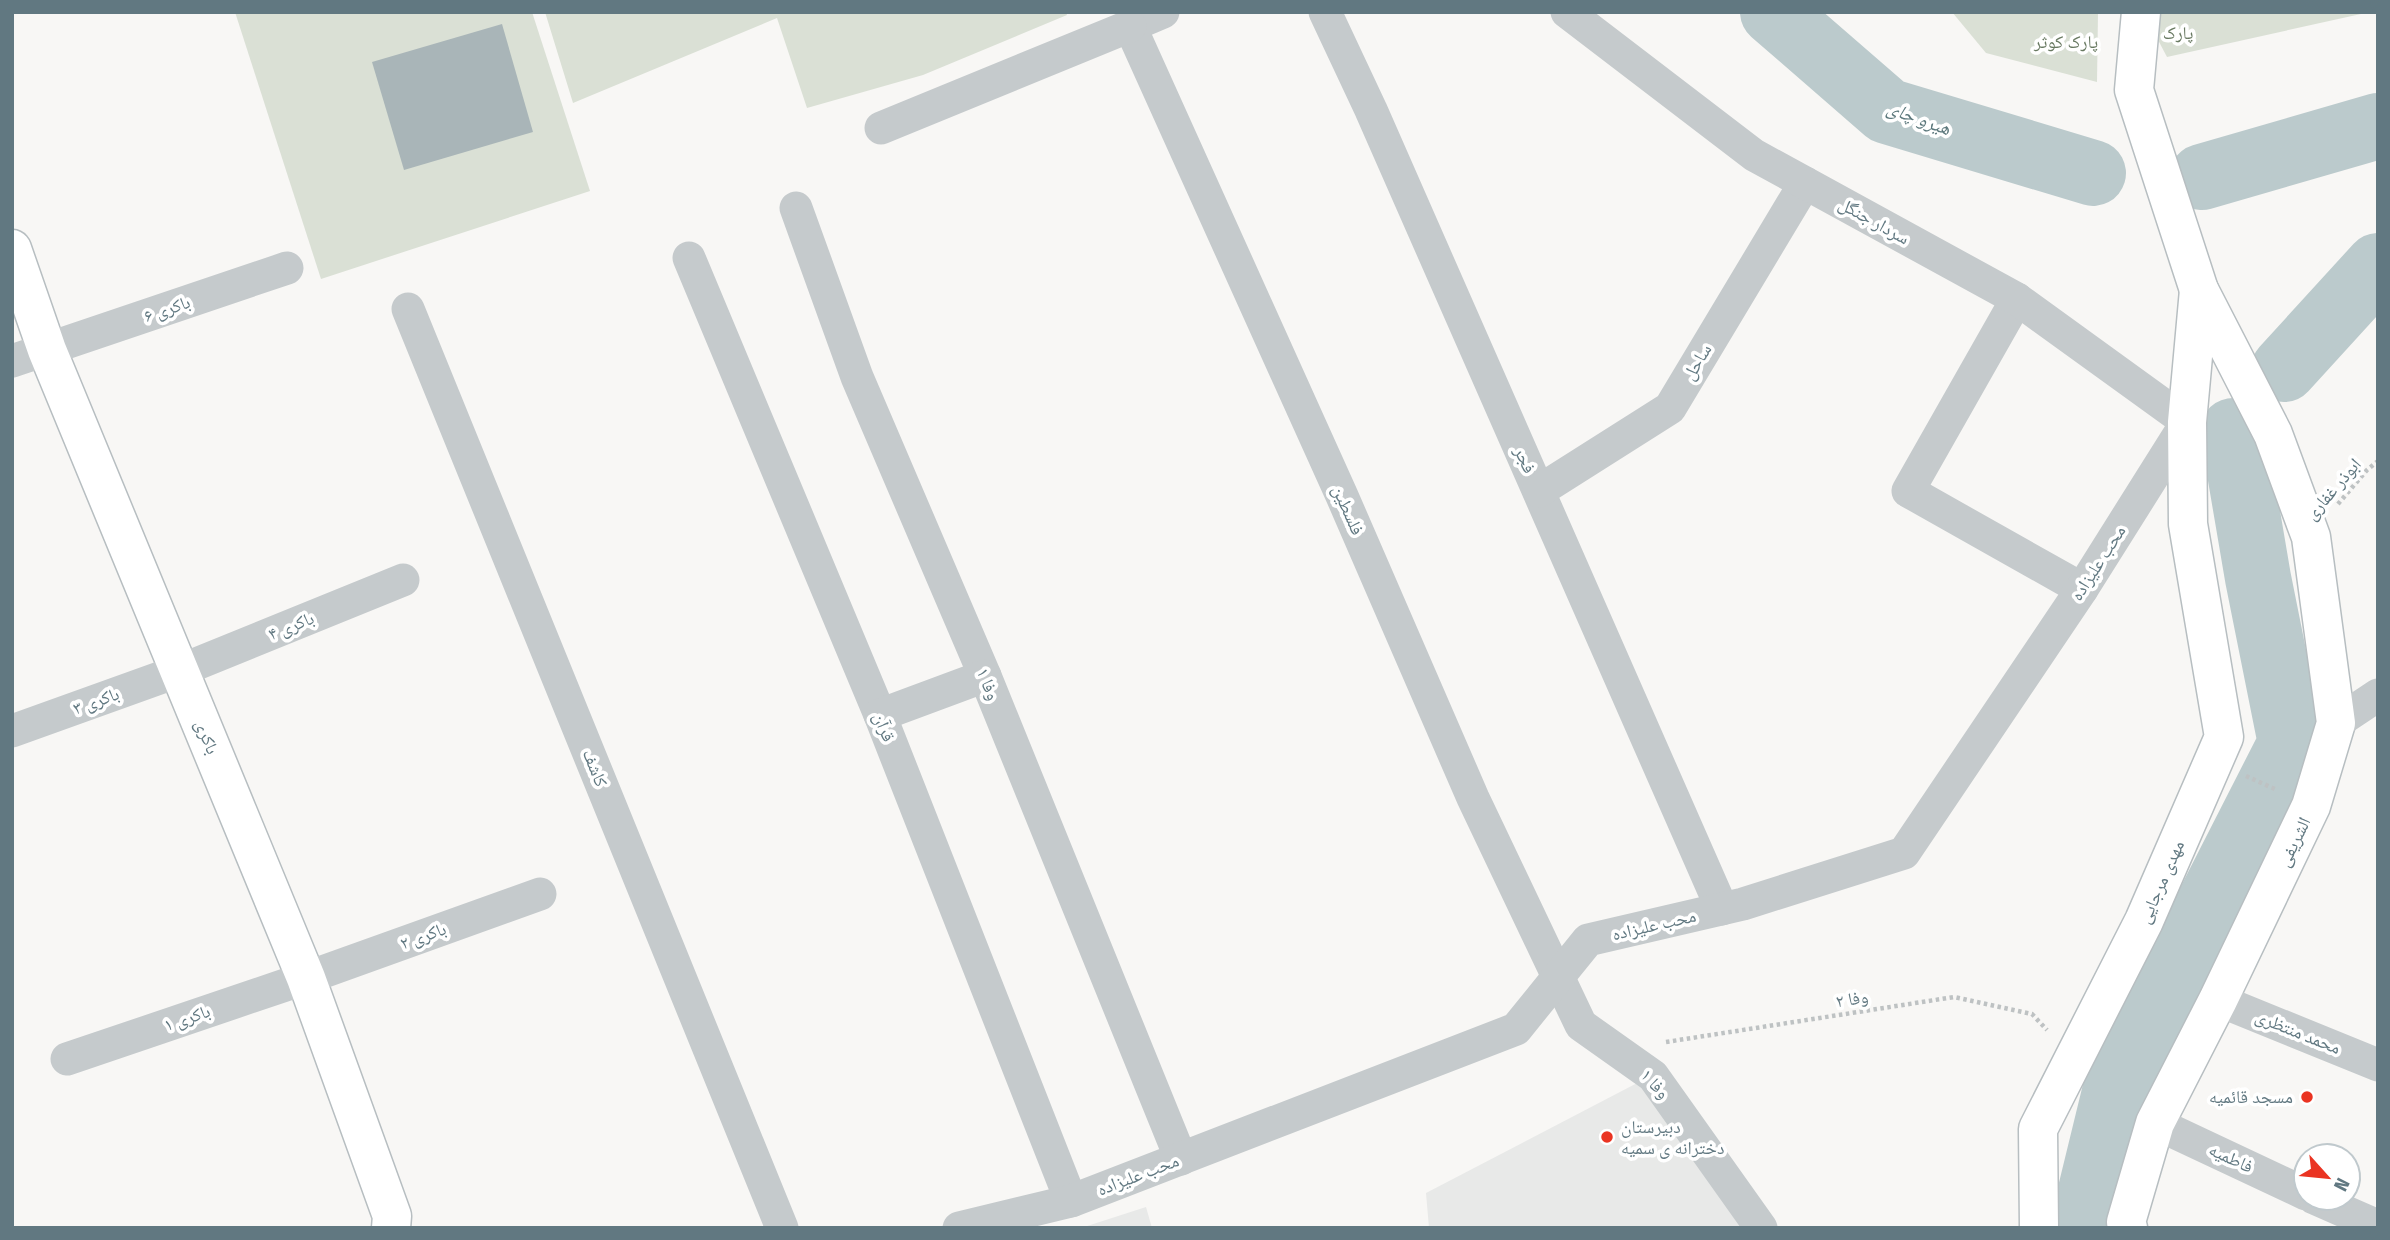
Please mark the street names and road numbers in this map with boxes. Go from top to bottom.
street label: سردار جنگل [1835,193,1913,249]
street label: باکری ۶ [141,291,193,327]
street label: ساحل [1678,340,1716,384]
street label: فجر [1509,442,1541,477]
street label: ابوذر غفاری [2300,453,2366,525]
street label: فلسطین [1327,482,1369,538]
street label: محب علیزاده [2065,521,2131,605]
street label: باکری ۴ [265,607,317,645]
street label: وفا ۱ [972,665,1004,703]
street label: باکری ۳ [70,682,122,719]
street label: قرآن [868,709,900,745]
street label: باکری [190,716,224,758]
street label: کاشف [578,746,613,790]
street label: الشریفی [2273,813,2315,871]
street label: مهدی مرجایی [2133,837,2189,927]
street label: محب علیزاده [1610,905,1698,945]
street label: باکری ۲ [397,917,449,954]
street label: وفا ۲ [1834,986,1870,1012]
street label: باکری ۱ [161,1000,213,1036]
street label: محمد منتظری [2252,1005,2344,1059]
street label: وفا ۱ [1636,1064,1674,1104]
street label: فاطمیه [2205,1138,2257,1178]
street label: محب علیزاده [1094,1149,1182,1201]

